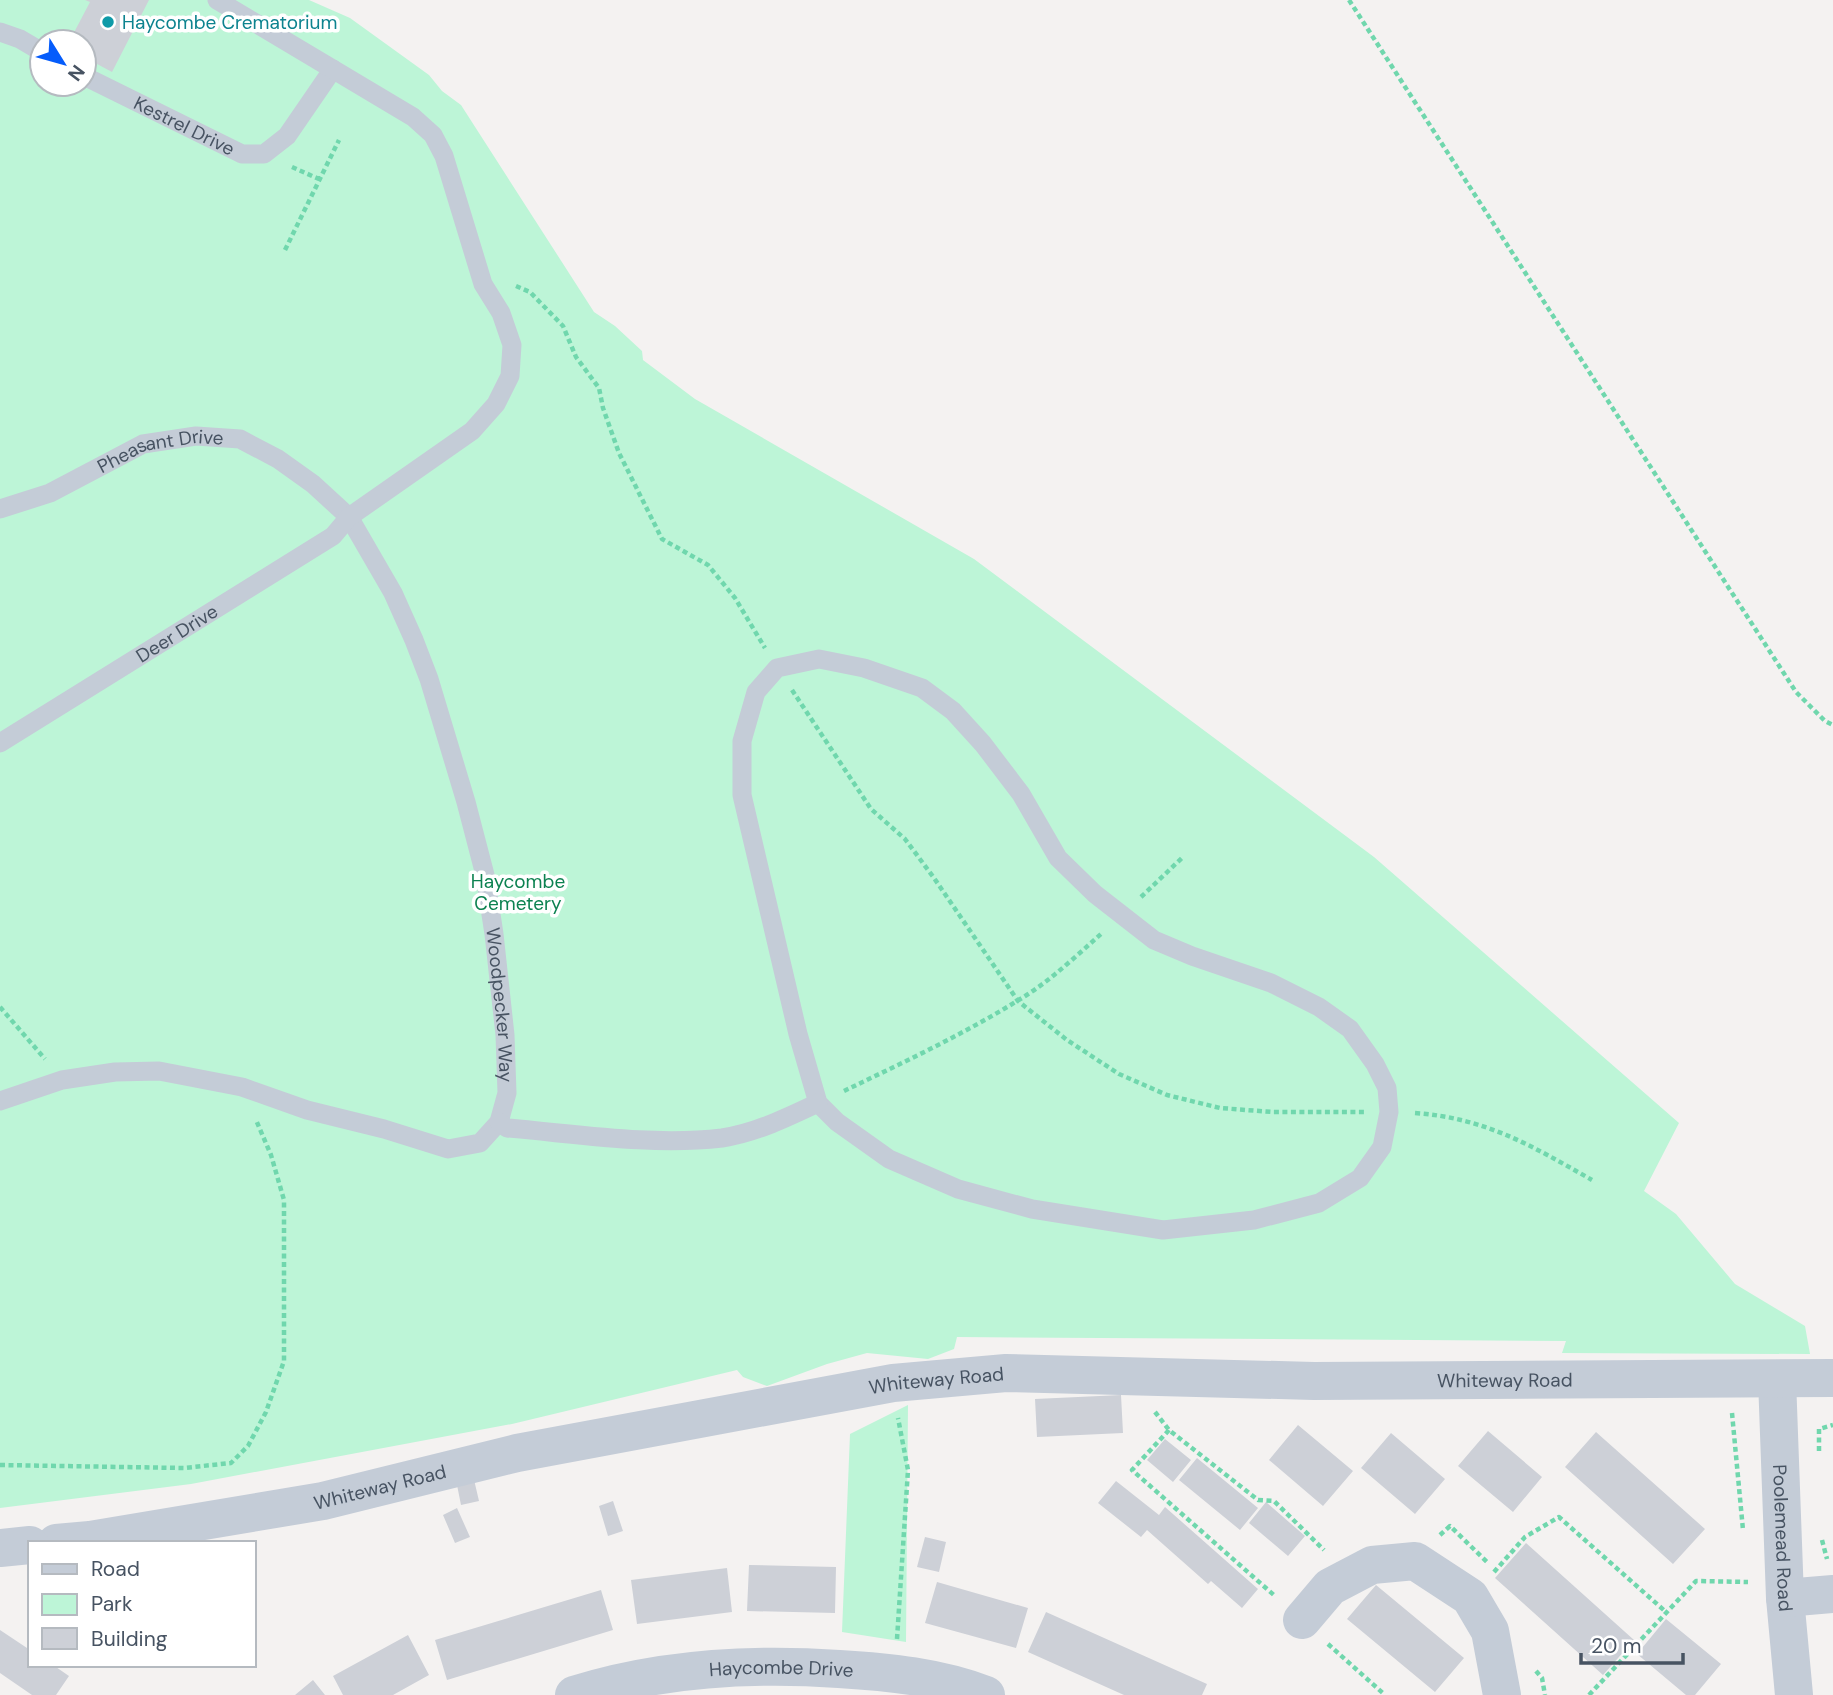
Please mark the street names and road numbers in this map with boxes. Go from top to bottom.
street label: Kestrel Drive [130,91,239,162]
street label: Pheasant Drive [93,424,224,479]
street label: Deer Drive [131,599,222,668]
street label: Woodpecker Way [480,926,519,1083]
street label: Whiteway Road [867,1361,1005,1400]
street label: Whiteway Road [1437,1368,1573,1393]
street label: Whiteway Road [311,1459,449,1516]
street label: Poolemead Road [1767,1464,1798,1613]
street label: Haycombe Drive [708,1655,854,1683]

